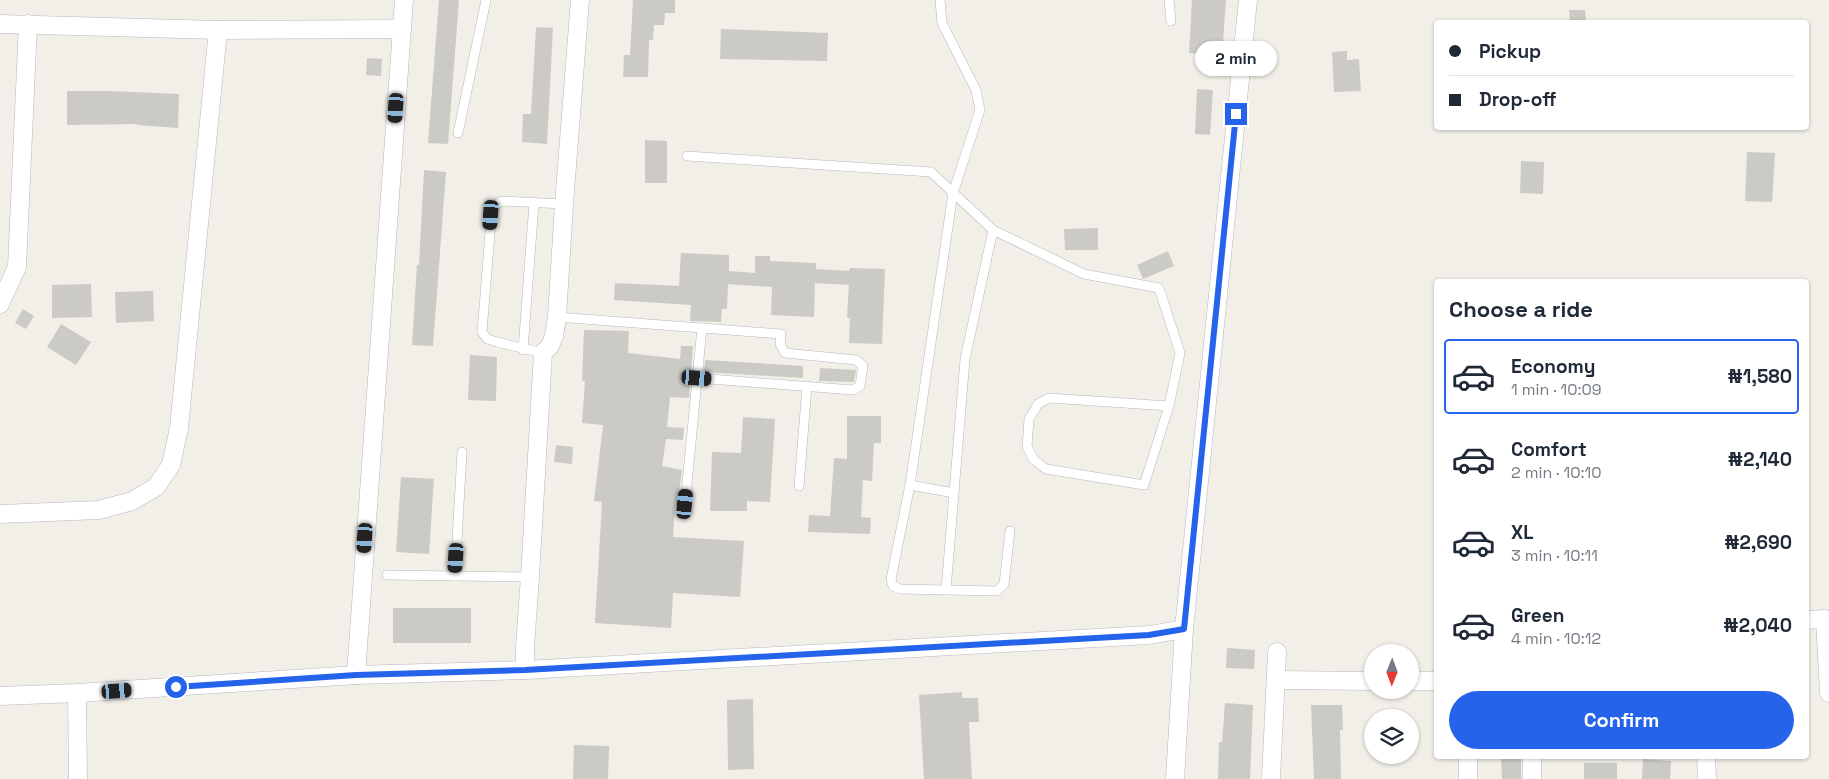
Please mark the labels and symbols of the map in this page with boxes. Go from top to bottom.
callout: 2 min [1195,42,1277,76]
car [387,93,404,123]
route end [1225,103,1247,125]
car [482,200,499,230]
car [681,369,712,387]
car [675,488,694,520]
car [356,523,373,553]
car [447,543,464,573]
north arrow [1364,644,1419,699]
route start [165,676,187,698]
car [101,682,132,700]

